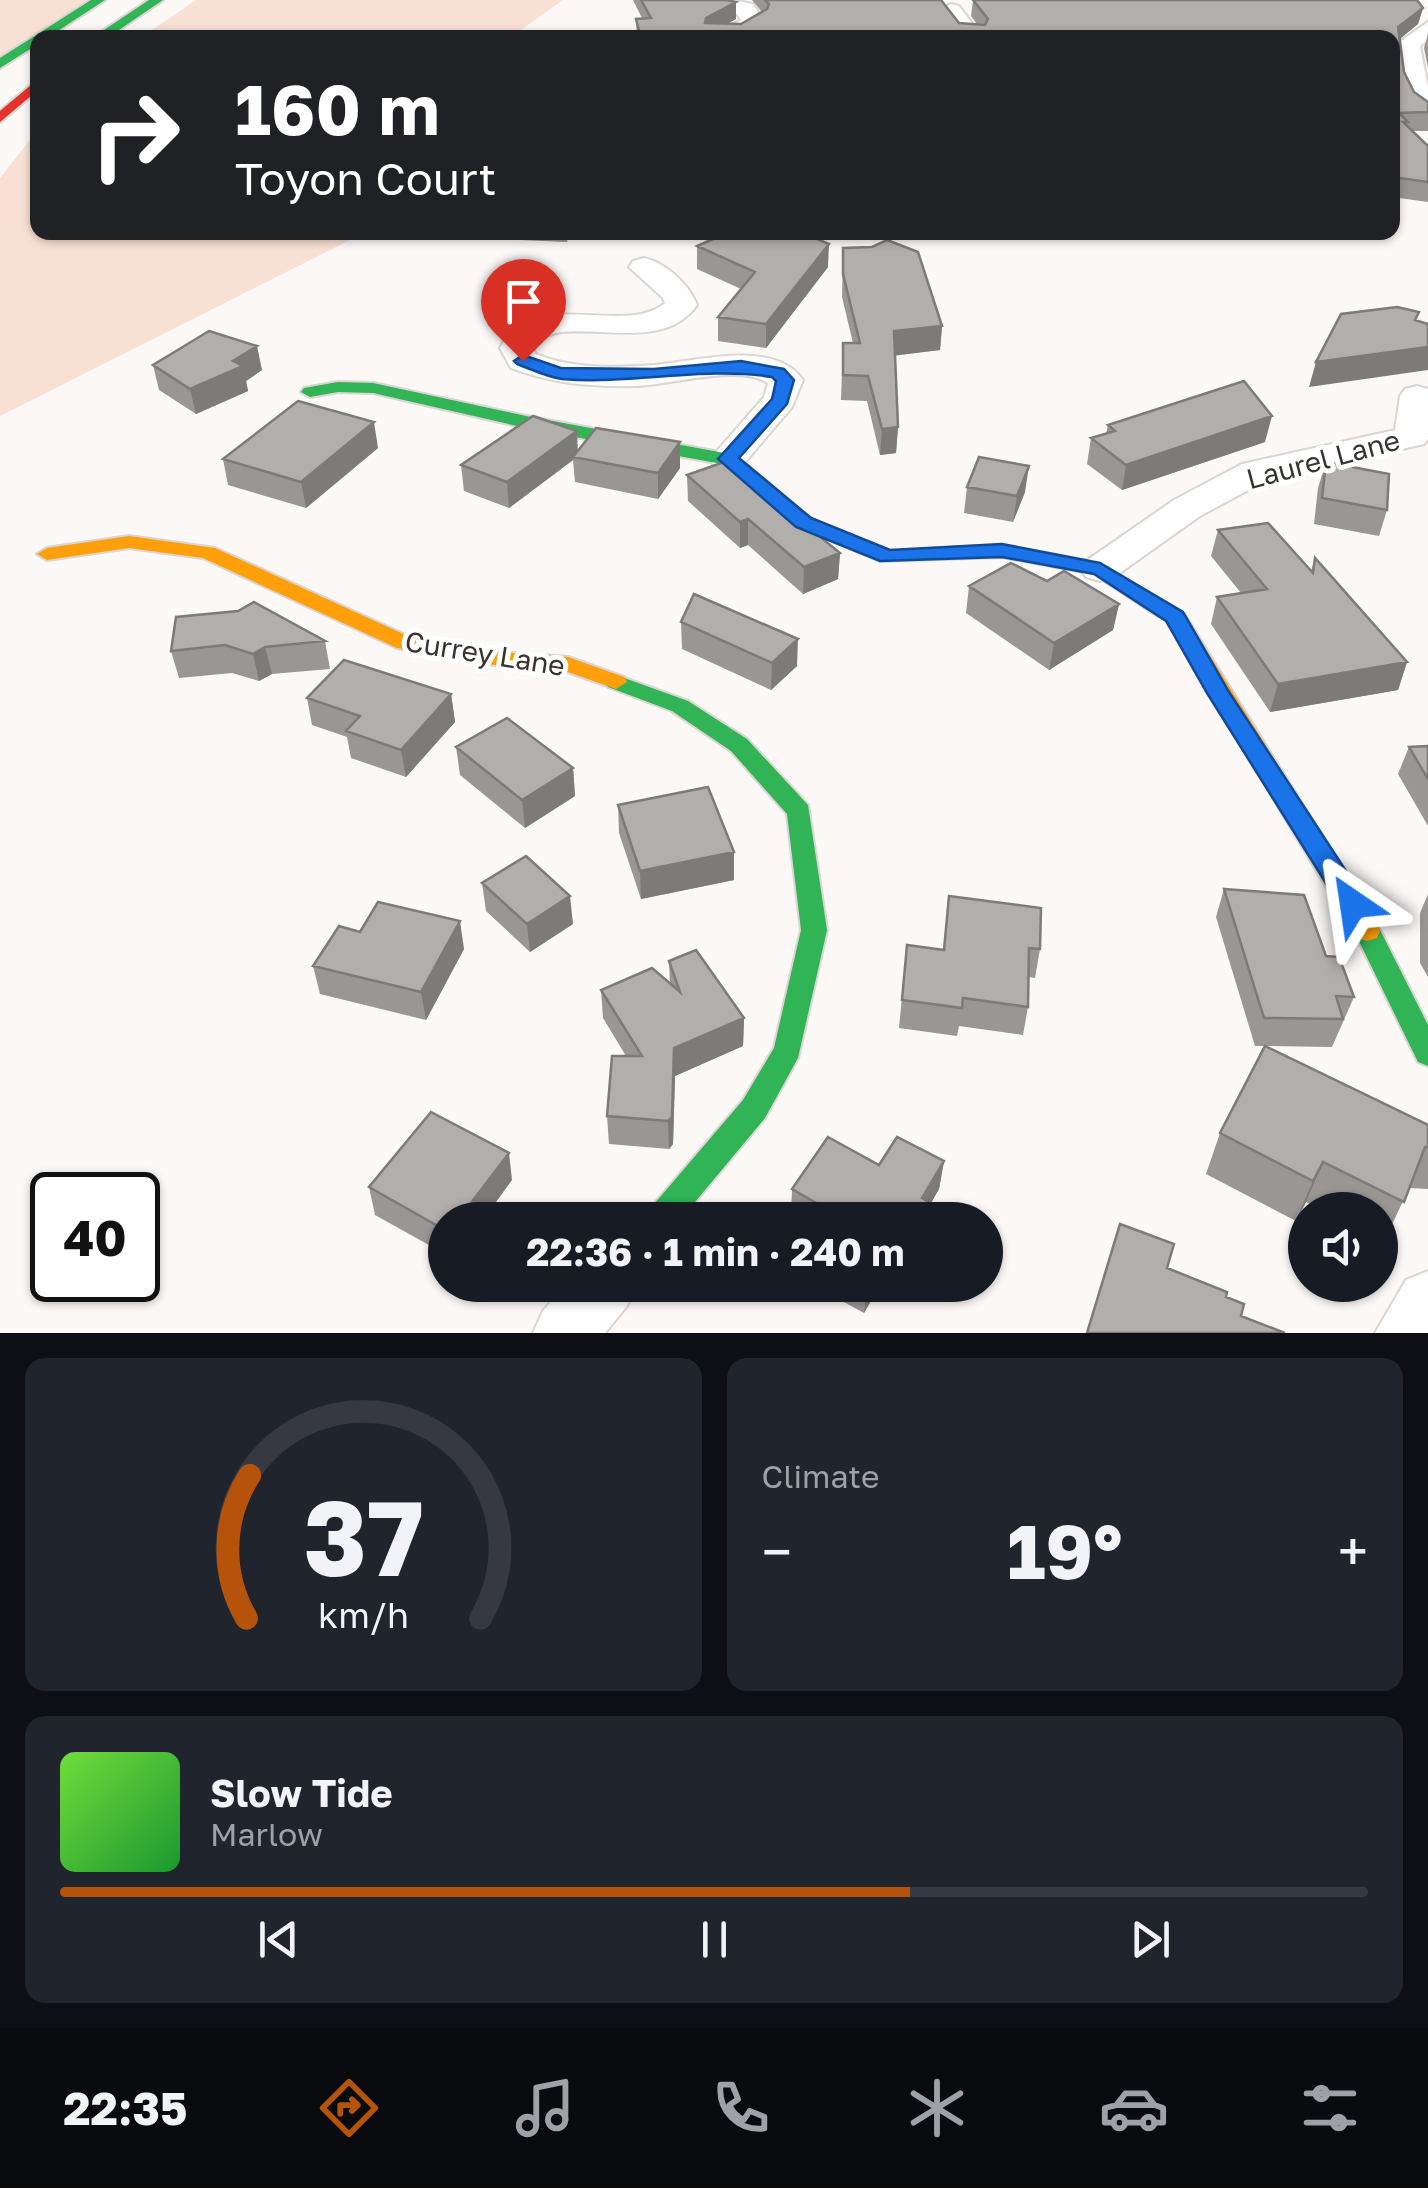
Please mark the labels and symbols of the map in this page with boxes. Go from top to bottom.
pin [481,259,566,362]
street label: Laurel Lane [1243,423,1403,495]
street label: Currey Lane [403,624,567,682]
position arrow [1301,852,1405,956]
speed limit sign: 40 [30,1172,160,1302]

